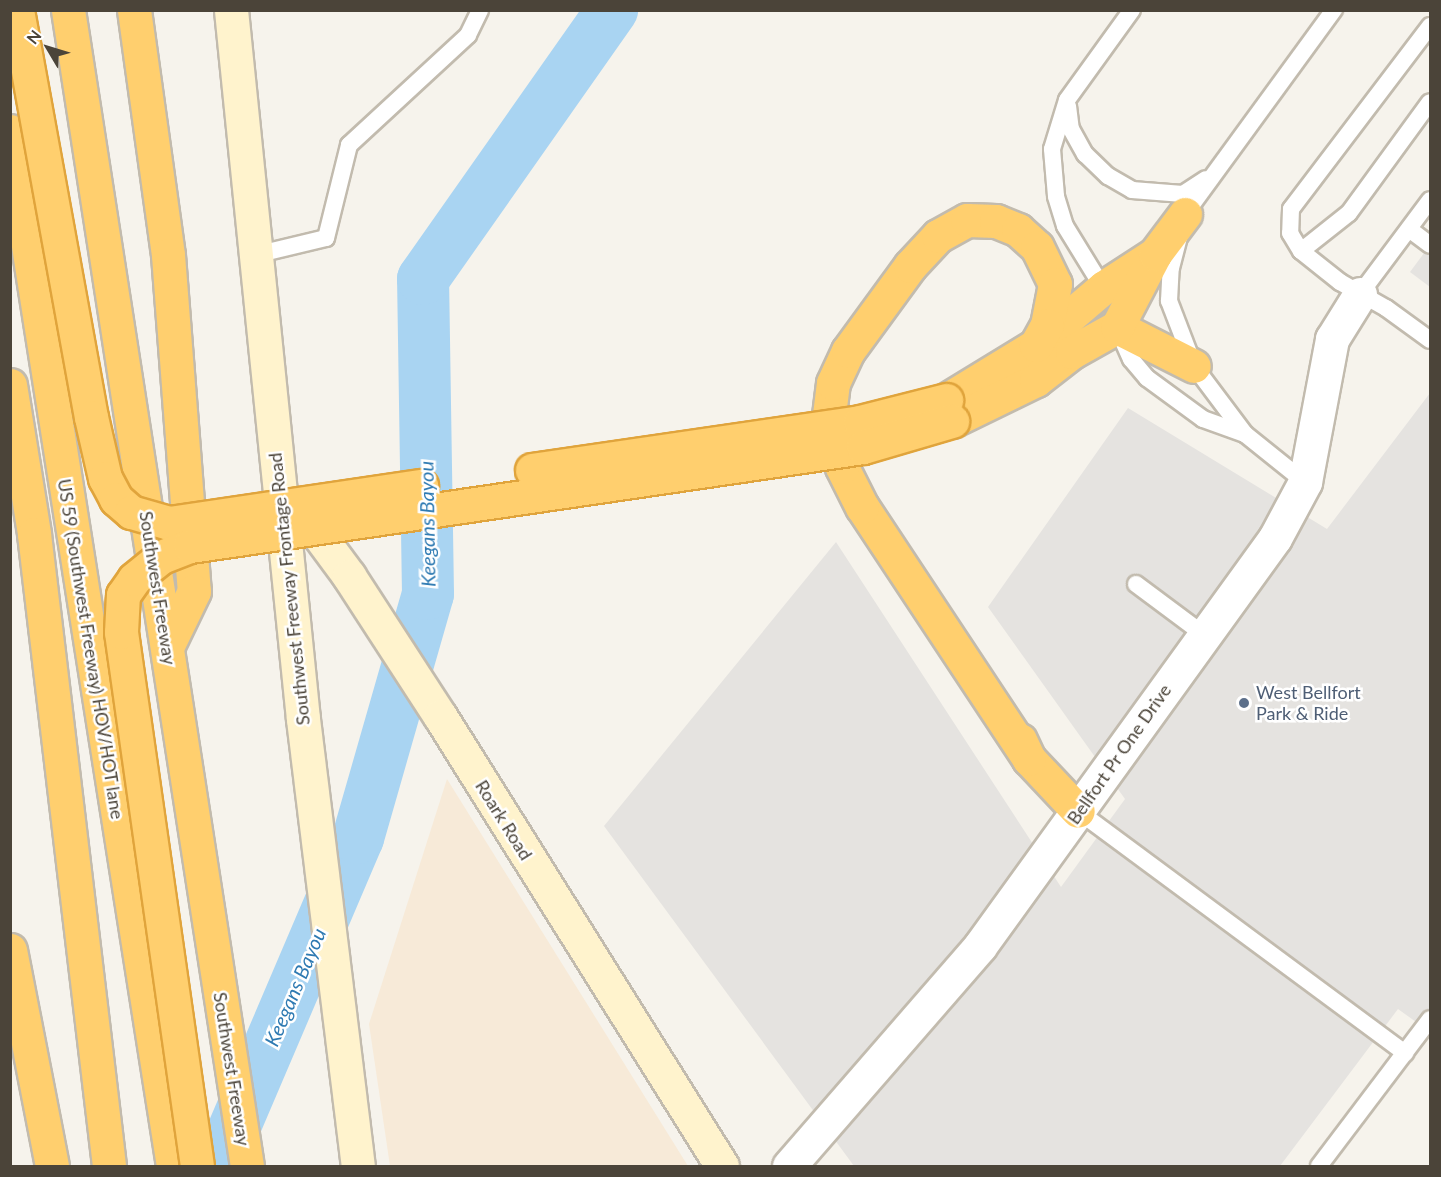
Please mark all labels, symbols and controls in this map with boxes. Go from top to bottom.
north arrow [18,18,78,78]
text: N [22,26,45,47]
street label: Southwest Freeway Frontage Road [264,451,314,727]
water label: Keegans Bayou [414,461,440,587]
street label: US 59 (Southwest Freeway) HOV/HOT lane [53,477,129,821]
street label: Southwest Freeway [135,510,181,666]
street label: Bellfort Pr One Drive [1062,680,1176,828]
place label: West Bellfort Park & Ride [1256,682,1361,724]
marker: West Bellfort Park & Ride [1237,696,1251,710]
street label: Roark Road [471,776,537,864]
water label: Keegans Bayou [259,924,331,1050]
street label: Southwest Freeway [209,991,255,1147]

